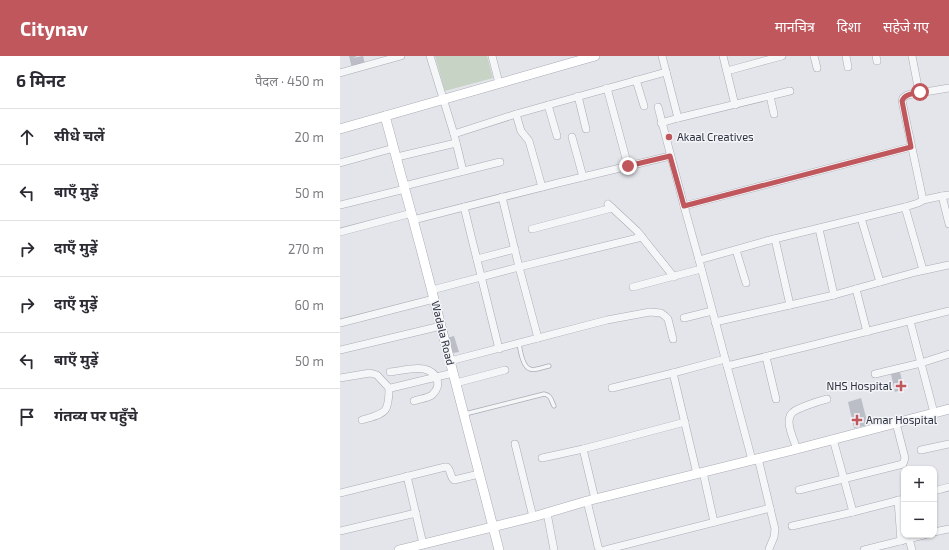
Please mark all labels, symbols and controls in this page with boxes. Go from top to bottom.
text: Citynav [20,17,88,40]
text: मानचित्र [775,18,815,35]
text: दिशा [837,18,861,35]
text: सहेजे गए [883,18,929,35]
text: 6 मिनट [16,70,65,90]
text: पैदल · 450 m [255,73,324,89]
route start [911,83,929,101]
icon: ahead [16,126,38,148]
text: सीधे चलें [54,126,105,144]
text: 20 m [295,129,324,145]
place label: Akaal Creatives [677,130,754,143]
marker: Akaal Creatives [664,132,674,142]
route end [619,157,637,175]
icon: left [16,182,38,204]
text: बाएँ मुड़ें [54,182,98,200]
text: 50 m [295,185,324,201]
icon: right [16,238,38,260]
text: दाएँ मुड़ें [54,238,98,256]
text: 270 m [288,241,324,257]
icon: right [16,294,38,316]
text: दाएँ मुड़ें [54,294,98,312]
text: 60 m [294,297,324,313]
street label: Wadala Road [429,299,458,366]
icon: left [16,350,38,372]
text: बाएँ मुड़ें [54,350,98,368]
text: 50 m [295,353,324,369]
place label: NHS Hospital [826,379,893,392]
marker: NHS Hospital [895,380,907,392]
icon: arrive [16,406,38,428]
text: गंतव्य पर पहुँचे [54,406,138,424]
place label: Amar Hospital [866,413,938,426]
marker: Amar Hospital [851,414,863,426]
map controls [901,466,937,538]
button: + [901,466,937,502]
button: − [901,502,937,538]

